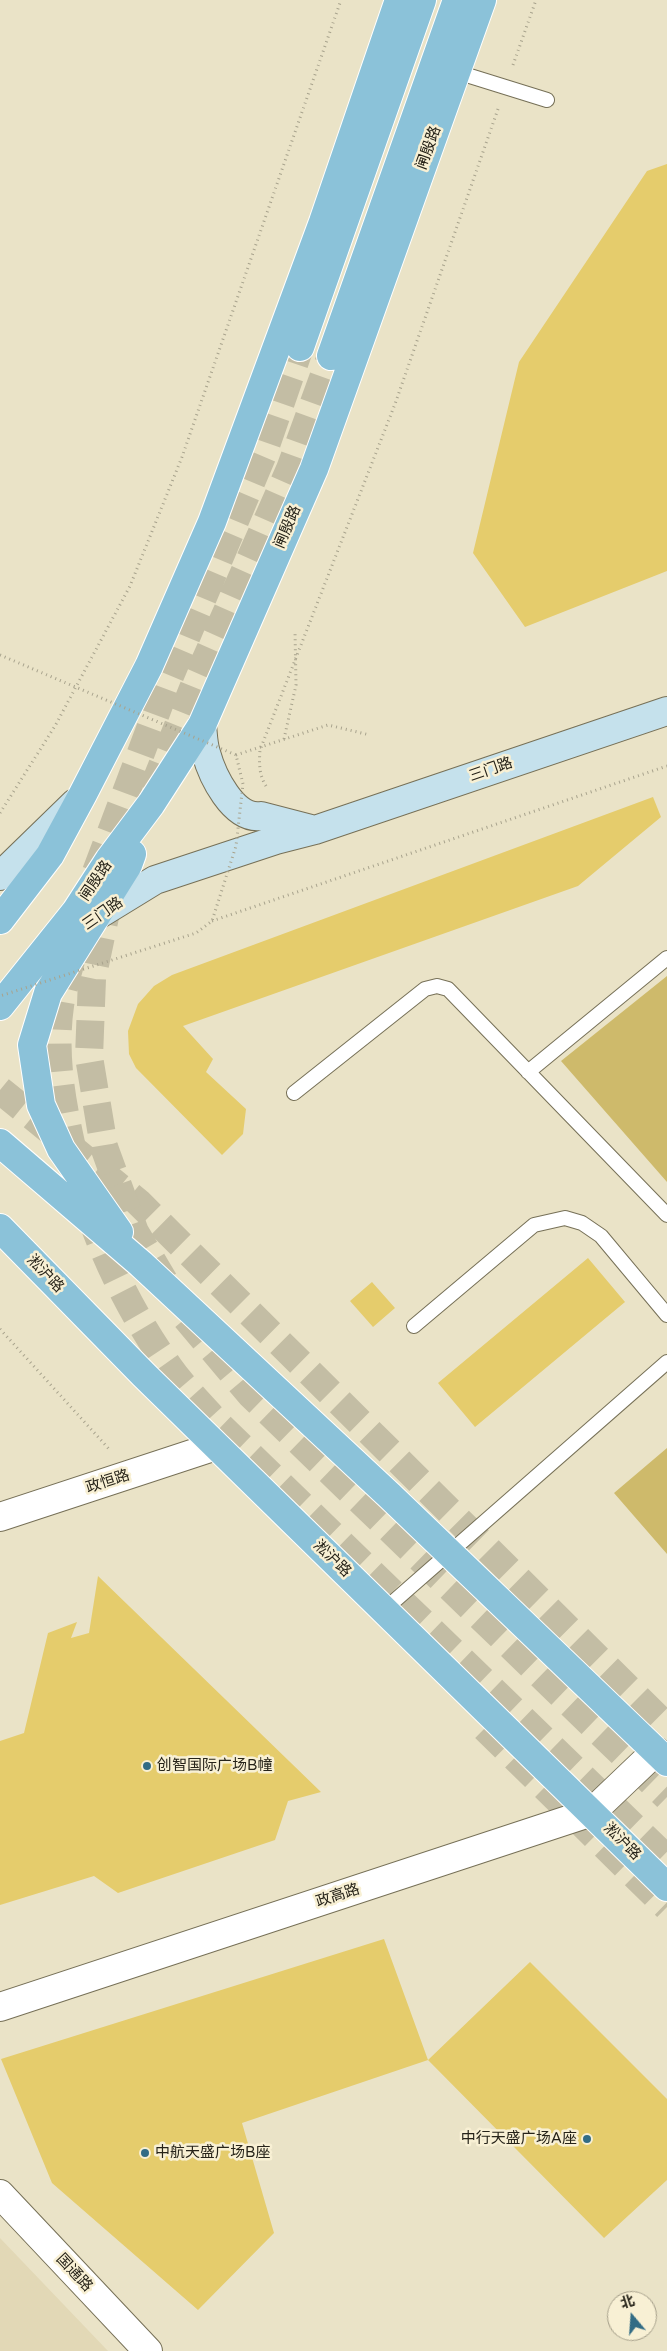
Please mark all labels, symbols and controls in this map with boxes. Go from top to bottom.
street label: 闸殷路 [413,124,445,172]
street label: 闸殷路 [271,503,305,551]
street label: 三门路 [467,754,515,786]
street label: 闸殷路 [76,857,116,905]
street label: 三门路 [79,894,127,934]
street label: 淞沪路 [23,1252,67,1296]
street label: 政恒路 [84,1466,132,1498]
street label: 淞沪路 [310,1537,354,1581]
place label: 创智国际广场B幢 [157,1757,272,1775]
marker: 创智国际广场B幢 [141,1760,153,1772]
street label: 淞沪路 [600,1820,644,1864]
street label: 政高路 [314,1880,362,1912]
place label: 中行天盛广场A座 [461,2130,577,2148]
marker: 中行天盛广场A座 [581,2133,593,2145]
place label: 中航天盛广场B座 [155,2144,270,2162]
marker: 中航天盛广场B座 [139,2147,151,2159]
street label: 国通路 [52,2250,96,2296]
north arrow [607,2291,657,2341]
text: 北 [618,2292,637,2312]

